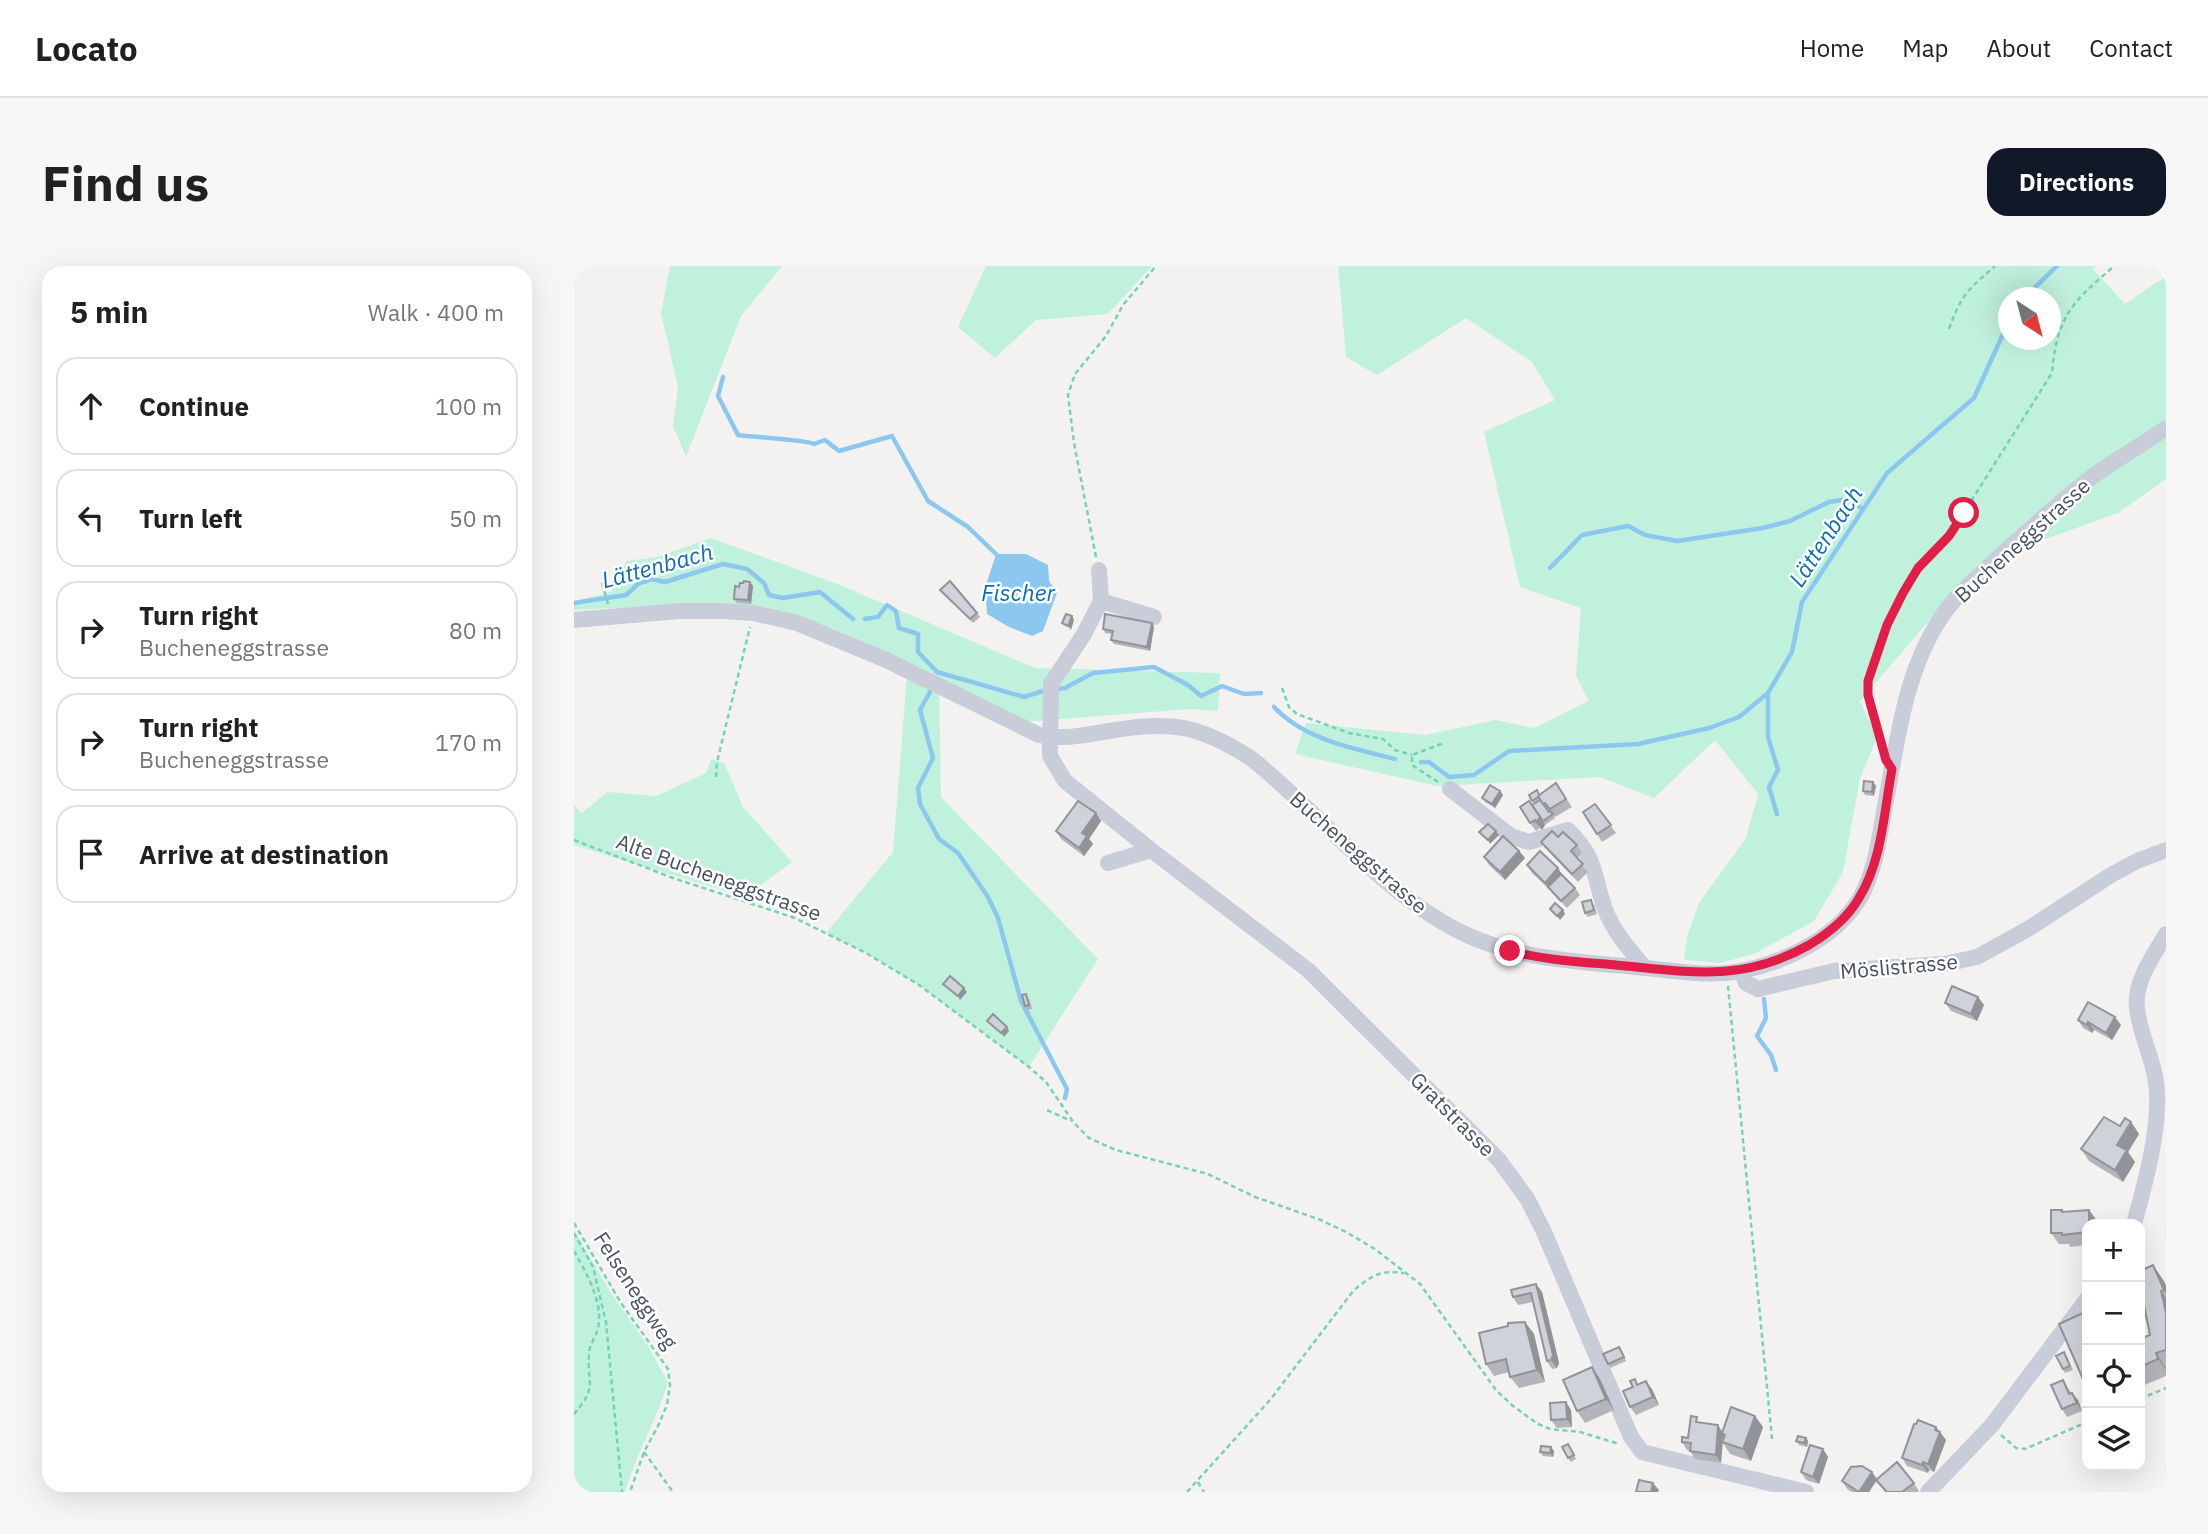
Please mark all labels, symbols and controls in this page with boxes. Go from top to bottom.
text: Locato [35,27,138,70]
text: Home [1800,32,1864,64]
text: Map [1902,32,1948,64]
text: About [1986,32,2051,64]
text: Contact [2089,32,2173,64]
button: Directions [1987,148,2166,216]
text: Find us [42,151,209,214]
north arrow [1998,287,2061,350]
text: 5 min [70,292,148,331]
text: Walk · 400 m [368,297,504,327]
icon: ahead [72,387,110,425]
text: Continue [139,389,249,423]
text: 100 m [435,391,502,421]
street label: Bucheneggstrasse [1948,472,2096,608]
water label: Lättenbach [1781,480,1869,592]
route start [1948,497,1979,528]
icon: left [72,499,110,537]
text: Turn left [139,501,242,535]
text: 50 m [449,503,502,533]
water label: Lättenbach [598,536,716,594]
water label: Fischer [981,577,1055,607]
text: Turn right [139,598,258,632]
icon: right [72,611,110,649]
text: 80 m [449,615,502,645]
text: Bucheneggstrasse [139,632,329,662]
text: Turn right [139,710,258,744]
icon: right [72,723,110,761]
text: 170 m [435,727,502,757]
text: Bucheneggstrasse [139,744,329,774]
street label: Bucheneggstrasse [1284,785,1434,919]
street label: Alte Bucheneggstrasse [613,827,825,927]
icon: arrive [72,835,110,873]
text: Arrive at destination [139,837,389,871]
route end [1494,935,1525,966]
street label: Möslistrasse [1839,947,1959,985]
street label: Gratstrasse [1405,1066,1501,1162]
map controls [2082,1219,2145,1471]
button: + [2082,1219,2145,1282]
street label: Felseneggweg [588,1226,684,1354]
button: − [2082,1282,2145,1345]
button: locate [2082,1345,2145,1408]
button: layers [2082,1408,2145,1471]

